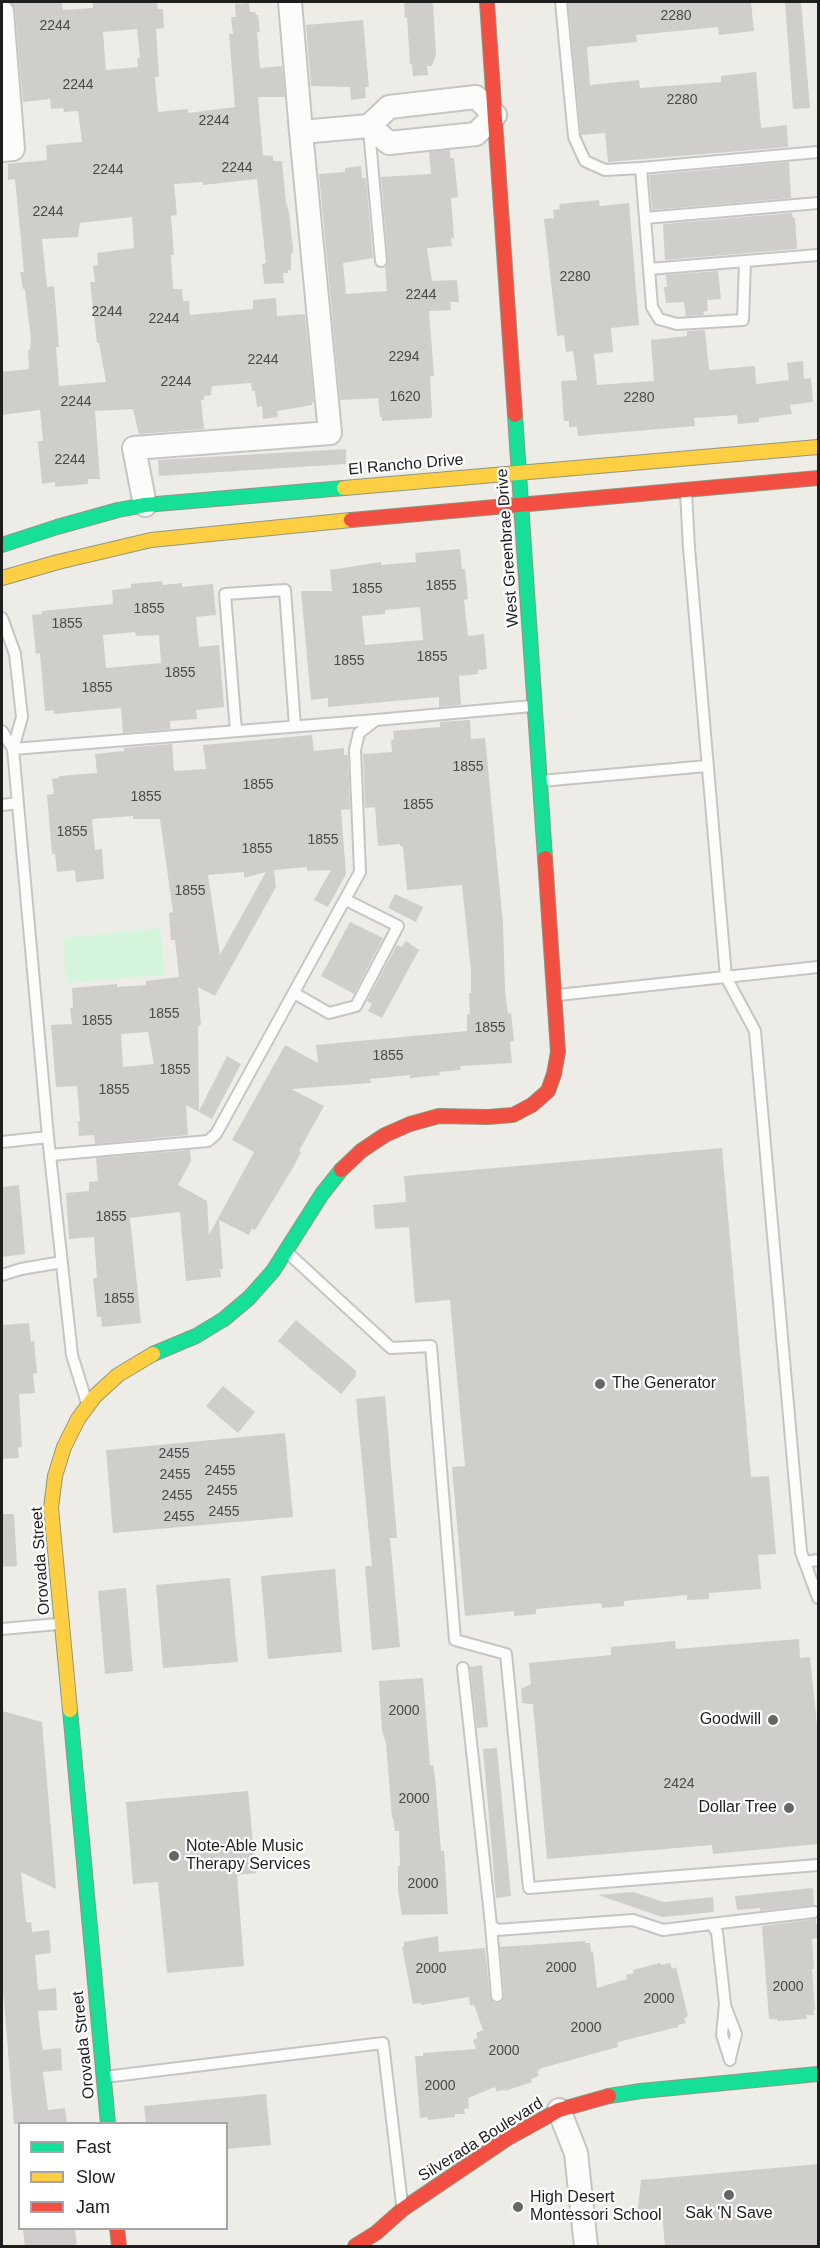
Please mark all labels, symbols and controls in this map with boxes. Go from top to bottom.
house number: 2280 [660,8,692,24]
house number: 2244 [39,18,71,34]
house number: 2244 [62,77,94,93]
house number: 2280 [666,92,698,108]
house number: 2244 [198,113,230,129]
house number: 2244 [221,160,253,176]
house number: 2244 [92,162,124,178]
house number: 2244 [32,204,64,220]
house number: 2280 [559,269,591,285]
house number: 2244 [405,287,437,303]
house number: 2244 [91,304,123,320]
house number: 2244 [148,311,180,327]
house number: 2294 [388,349,420,365]
house number: 2244 [247,352,279,368]
house number: 2244 [160,374,192,390]
house number: 1620 [389,389,421,405]
house number: 2280 [623,390,655,406]
house number: 2244 [60,394,92,410]
street label: El Rancho Drive [348,450,464,480]
house number: 2244 [54,452,86,468]
street label: West Greenbrae Drive [493,468,523,628]
house number: 1855 [425,578,457,594]
house number: 1855 [351,581,383,597]
house number: 1855 [133,601,165,617]
house number: 1855 [51,616,83,632]
house number: 1855 [416,649,448,665]
house number: 1855 [333,653,365,669]
house number: 1855 [164,665,196,681]
house number: 1855 [81,680,113,696]
house number: 1855 [452,759,484,775]
house number: 1855 [242,777,274,793]
house number: 1855 [130,789,162,805]
house number: 1855 [402,797,434,813]
house number: 1855 [56,824,88,840]
house number: 1855 [307,832,339,848]
house number: 1855 [241,841,273,857]
house number: 1855 [174,883,206,899]
house number: 1855 [148,1006,180,1022]
house number: 1855 [81,1013,113,1029]
house number: 1855 [474,1020,506,1036]
house number: 1855 [372,1048,404,1064]
house number: 1855 [159,1062,191,1078]
house number: 1855 [98,1082,130,1098]
house number: 1855 [95,1209,127,1225]
house number: 1855 [103,1291,135,1307]
place label: The Generator [612,1374,716,1394]
marker: The Generator [593,1377,607,1391]
house number: 2455 [158,1446,190,1462]
house number: 2455 [204,1463,236,1479]
house number: 2455 [159,1467,191,1483]
house number: 2455 [206,1483,238,1499]
house number: 2455 [161,1488,193,1504]
house number: 2455 [208,1504,240,1520]
street label: Orovada Street [28,1506,54,1616]
house number: 2455 [163,1509,195,1525]
house number: 2000 [388,1703,420,1719]
place label: Goodwill [700,1710,761,1730]
marker: Goodwill [766,1713,780,1727]
house number: 2424 [663,1776,695,1792]
house number: 2000 [398,1791,430,1807]
place label: Dollar Tree [698,1798,777,1818]
marker: Dollar Tree [782,1801,796,1815]
place label: Note-Able Music Therapy Services [186,1837,310,1875]
marker: Note-Able Music Therapy Services [167,1849,181,1863]
house number: 2000 [407,1876,439,1892]
house number: 2000 [545,1960,577,1976]
house number: 2000 [415,1961,447,1977]
house number: 2000 [772,1979,804,1995]
street label: Orovada Street [69,1990,99,2100]
house number: 2000 [643,1991,675,2007]
house number: 2000 [570,2020,602,2036]
house number: 2000 [488,2043,520,2059]
house number: 2000 [424,2078,456,2094]
street label: Silverada Boulevard [415,2094,547,2186]
legend [18,2122,228,2230]
text: Fast [76,2137,111,2157]
text: Slow [76,2167,115,2187]
place label: High Desert Montessori School [530,2188,662,2226]
marker: Sak 'N Save [722,2188,736,2202]
text: Jam [76,2197,110,2217]
marker: High Desert Montessori School [511,2200,525,2214]
place label: Sak 'N Save [685,2204,773,2224]

